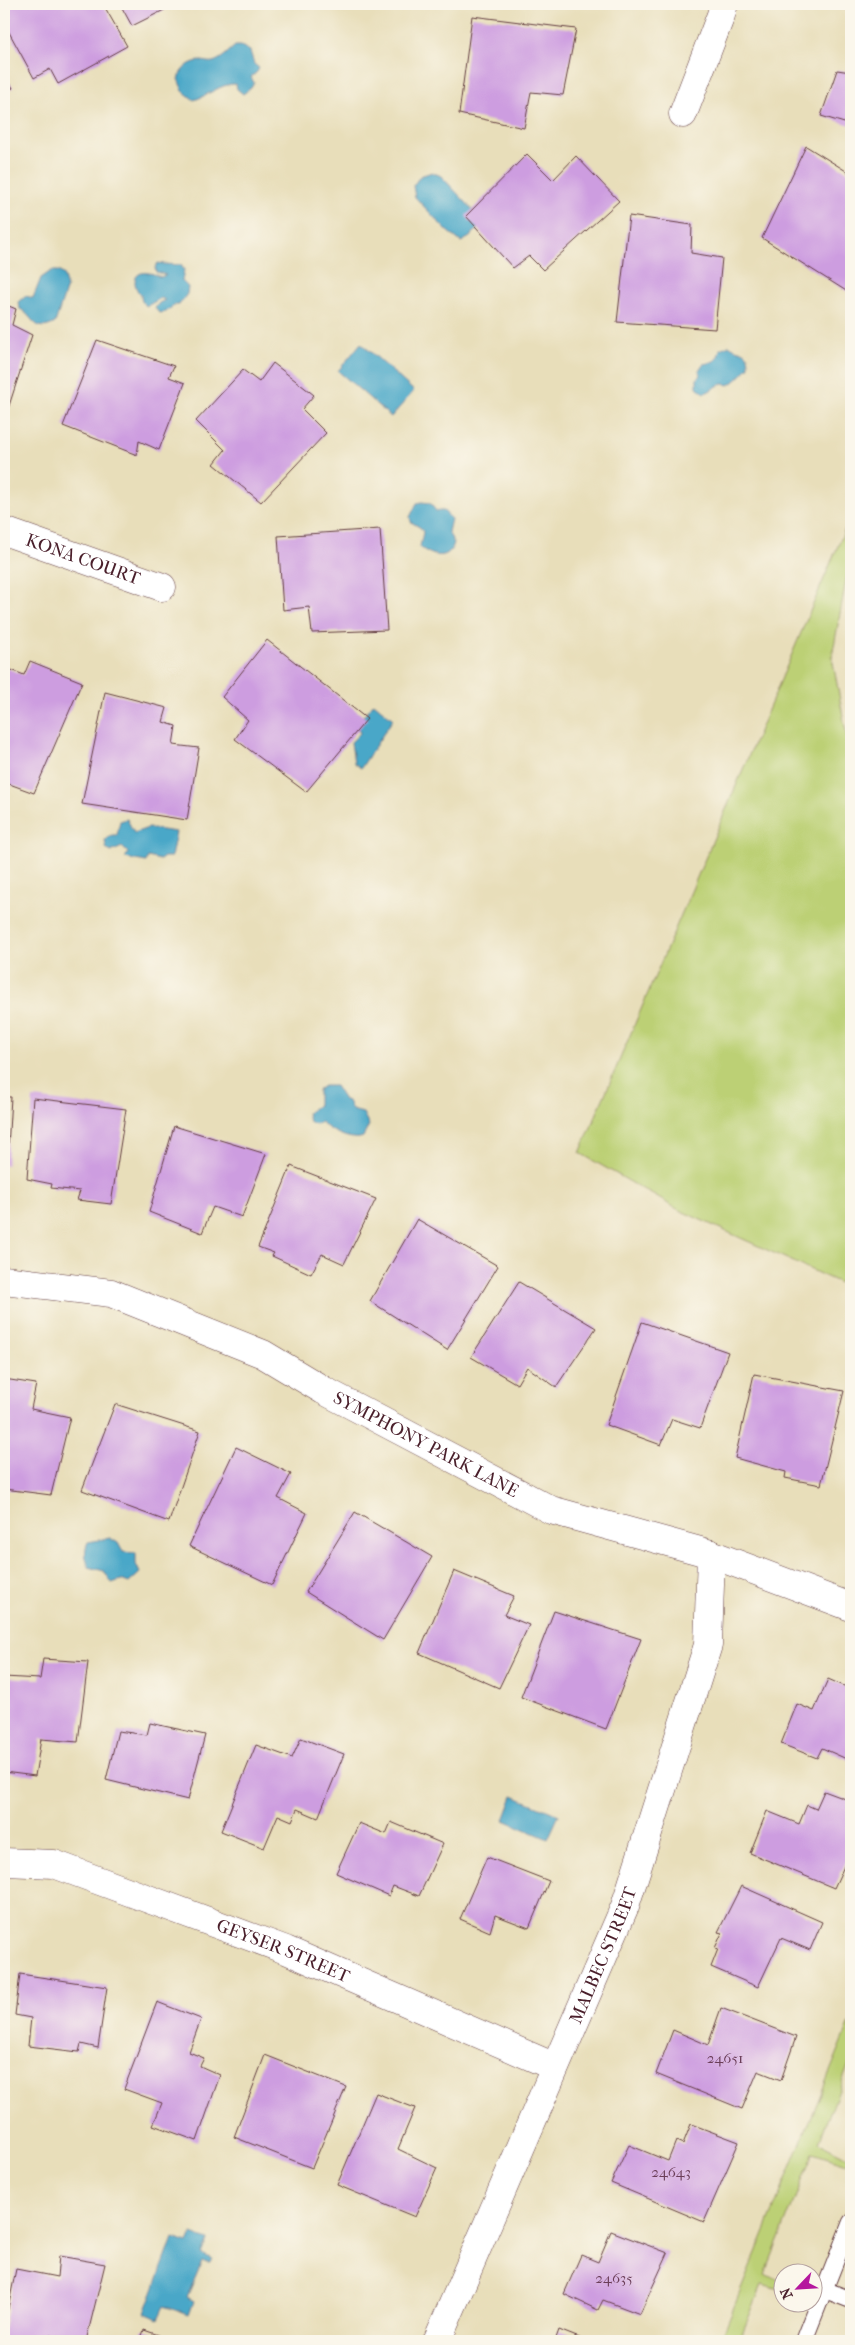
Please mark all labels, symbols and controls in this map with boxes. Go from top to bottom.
street label: KONA COURT [23,529,144,589]
street label: SYMPHONY PARK LANE [330,1387,522,1502]
street label: MALBEC STREET [565,1884,641,2027]
street label: GEYSER STREET [214,1915,354,1987]
house number: 24651 [707,2049,743,2067]
house number: 24643 [651,2163,691,2181]
north arrow [772,2262,822,2312]
house number: 24635 [595,2269,633,2287]
text: N [777,2285,797,2302]

